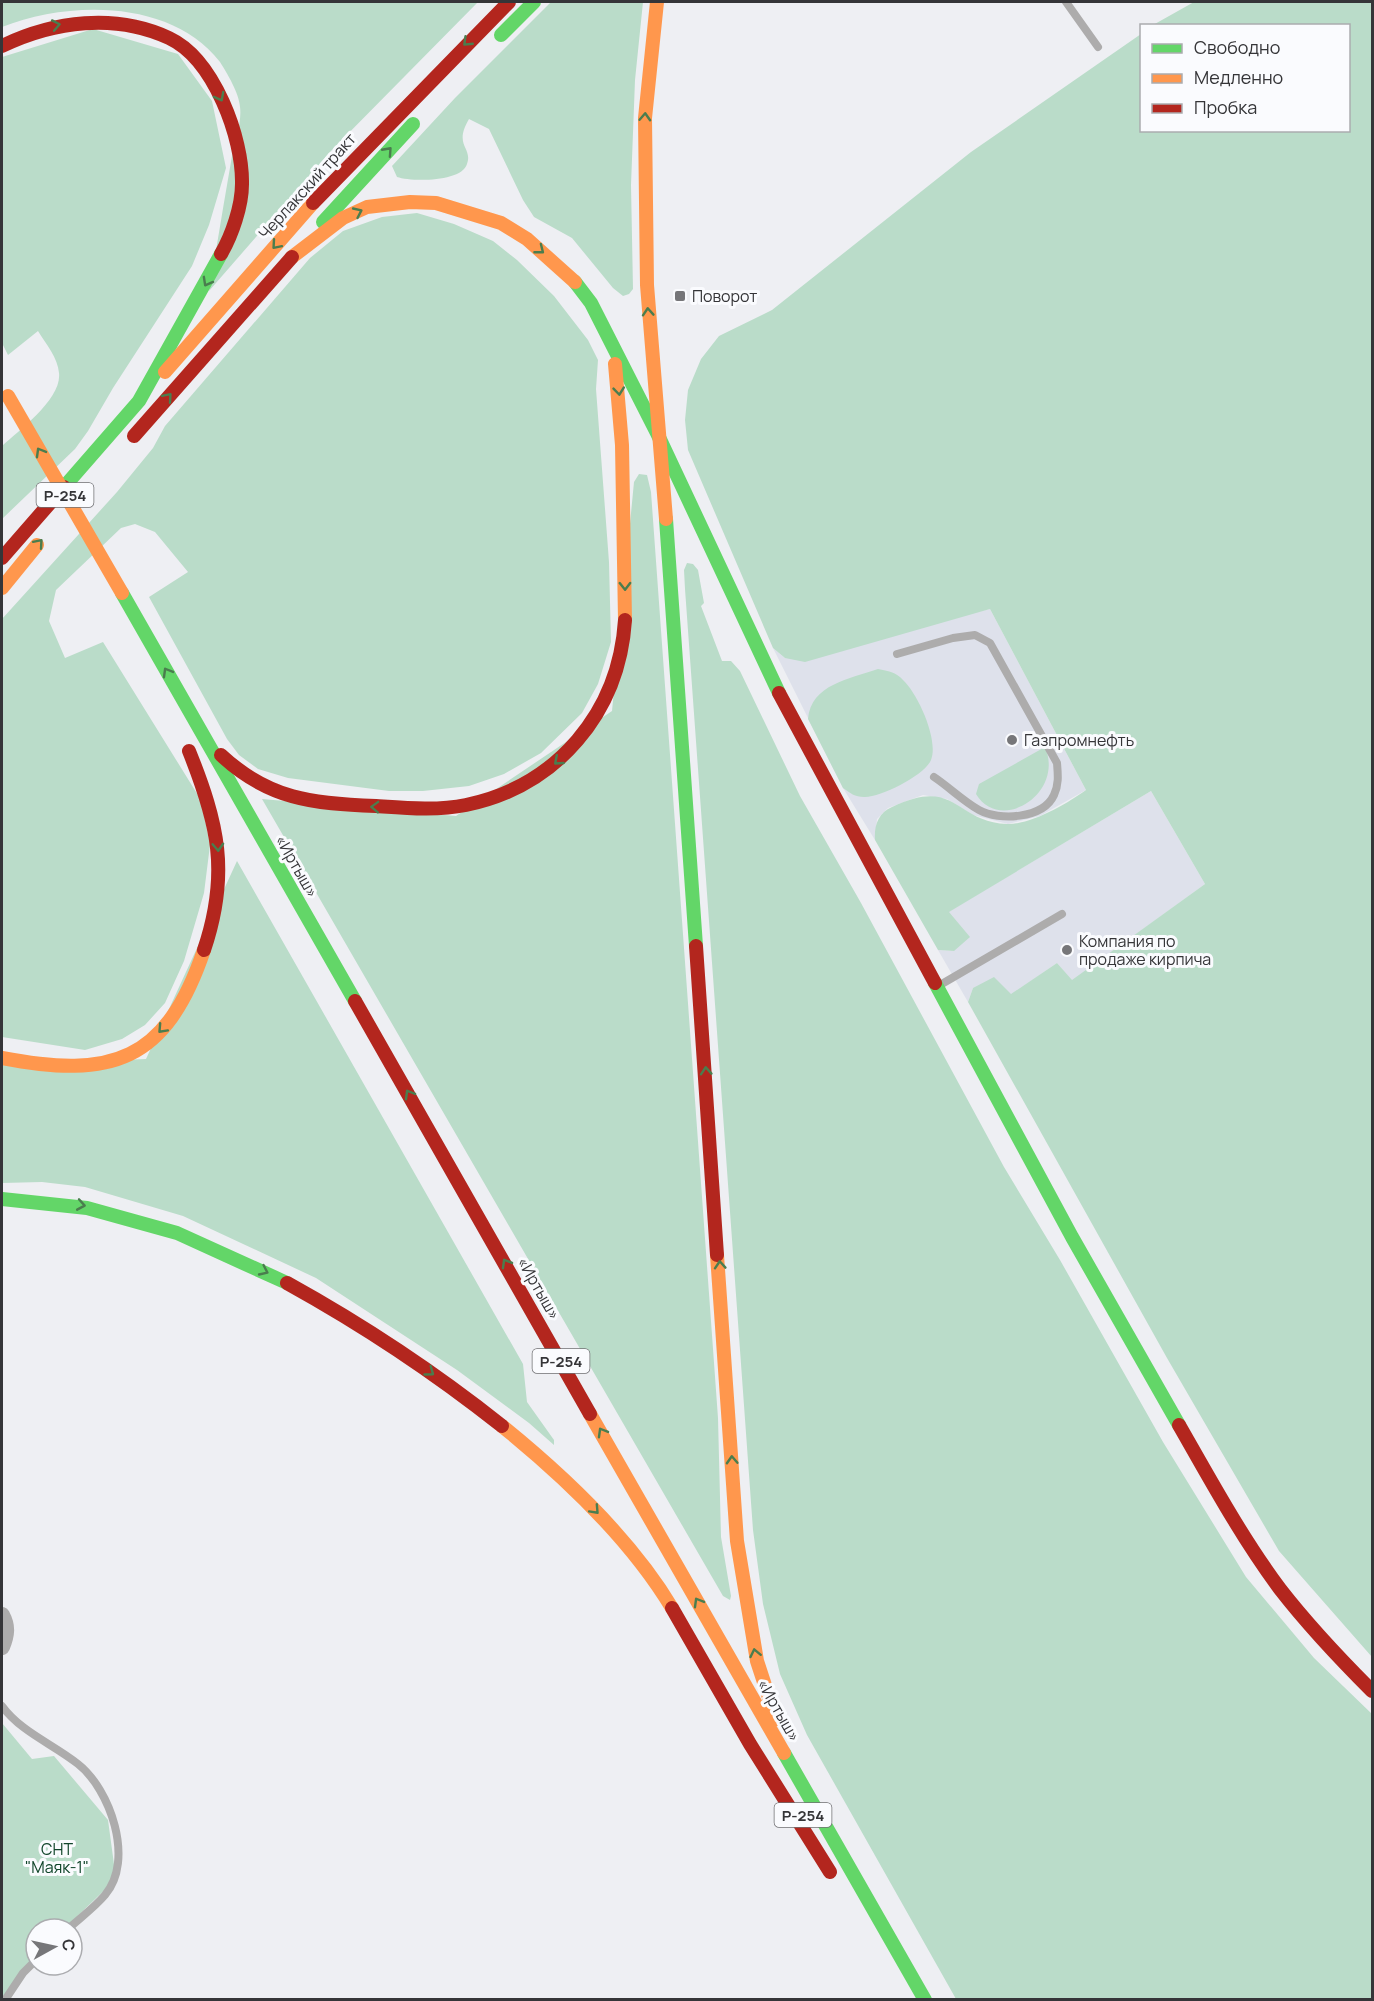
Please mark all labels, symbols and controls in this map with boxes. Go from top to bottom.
one-way arrow [50,19,60,32]
legend [1140,24,1350,132]
one-way arrow [464,35,475,46]
text: Свободно [1194,35,1280,59]
text: Медленно [1194,65,1283,89]
one-way arrow [213,91,224,101]
text: Пробка [1194,95,1257,119]
one-way arrow [639,113,652,122]
street label: Черлакский тракт [253,128,361,244]
one-way arrow [381,147,392,157]
one-way arrow [351,207,362,219]
one-way arrow [272,238,283,249]
one-way arrow [533,242,544,253]
one-way arrow [203,276,215,286]
place label: Поворот [692,285,757,307]
marker: Поворот [673,289,687,303]
one-way arrow [642,308,655,317]
one-way arrow [612,387,625,396]
one-way arrow [161,393,172,404]
one-way arrow [36,448,47,458]
road number: Р-254 [36,483,94,507]
one-way arrow [32,539,43,550]
one-way arrow [619,582,631,591]
one-way arrow [162,668,174,678]
place label: Газпромнефть [1024,729,1134,751]
marker: Газпромнефть [1005,733,1019,747]
one-way arrow [554,753,565,764]
one-way arrow [370,800,379,813]
street label: «Иртыш» [270,831,324,901]
one-way arrow [211,842,224,851]
place label: Компания по продаже кирпича [1079,930,1211,970]
marker: Компания по продаже кирпича [1060,943,1074,957]
one-way arrow [158,1022,169,1033]
one-way arrow [700,1066,713,1075]
one-way arrow [404,1090,416,1100]
one-way arrow [75,1198,85,1211]
street label: «Иртыш» [512,1253,566,1323]
one-way arrow [501,1259,513,1269]
one-way arrow [713,1261,726,1270]
one-way arrow [257,1263,268,1275]
road number: Р-254 [532,1349,590,1373]
one-way arrow [423,1365,434,1376]
one-way arrow [598,1428,609,1439]
one-way arrow [725,1456,738,1465]
one-way arrow [588,1503,599,1514]
one-way arrow [694,1598,705,1608]
one-way arrow [749,1649,762,1659]
street label: «Иртыш» [752,1675,806,1745]
road number: Р-254 [774,1803,832,1827]
park label: СНТ "Маяк-1" [25,1838,89,1878]
north arrow [24,1917,84,1977]
text: С [57,1938,81,1952]

